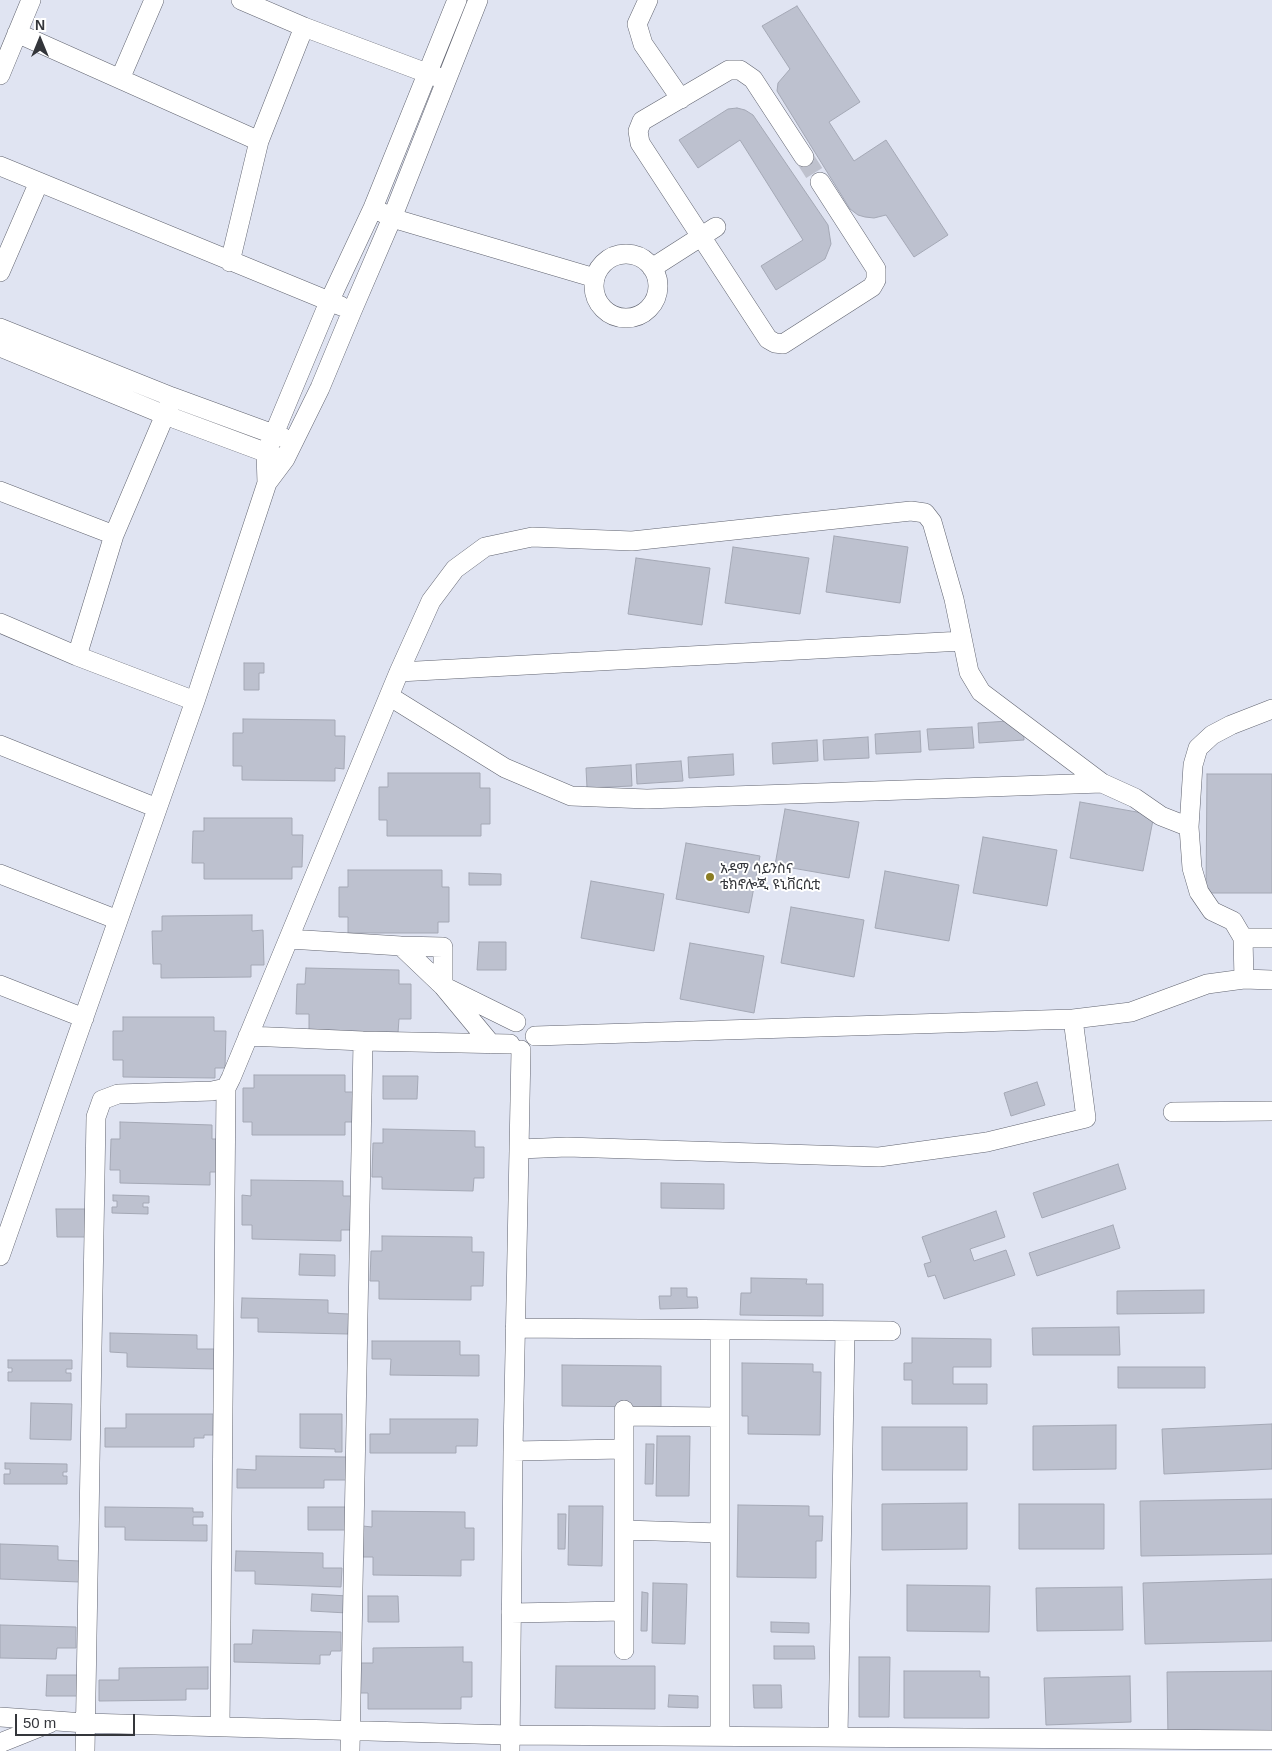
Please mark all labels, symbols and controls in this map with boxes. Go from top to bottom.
north arrow [15,15,65,65]
text: N [35,17,45,33]
place label: አዳማ ሳይንስና ቴክኖሎጂ ዩኒቨርሲቲ [720,861,820,894]
marker: አዳማ ሳይንስና ቴክኖሎጂ ዩኒቨርሲቲ [704,871,716,883]
scale bar [18,1704,138,1736]
text: 50 m [23,1714,56,1731]

